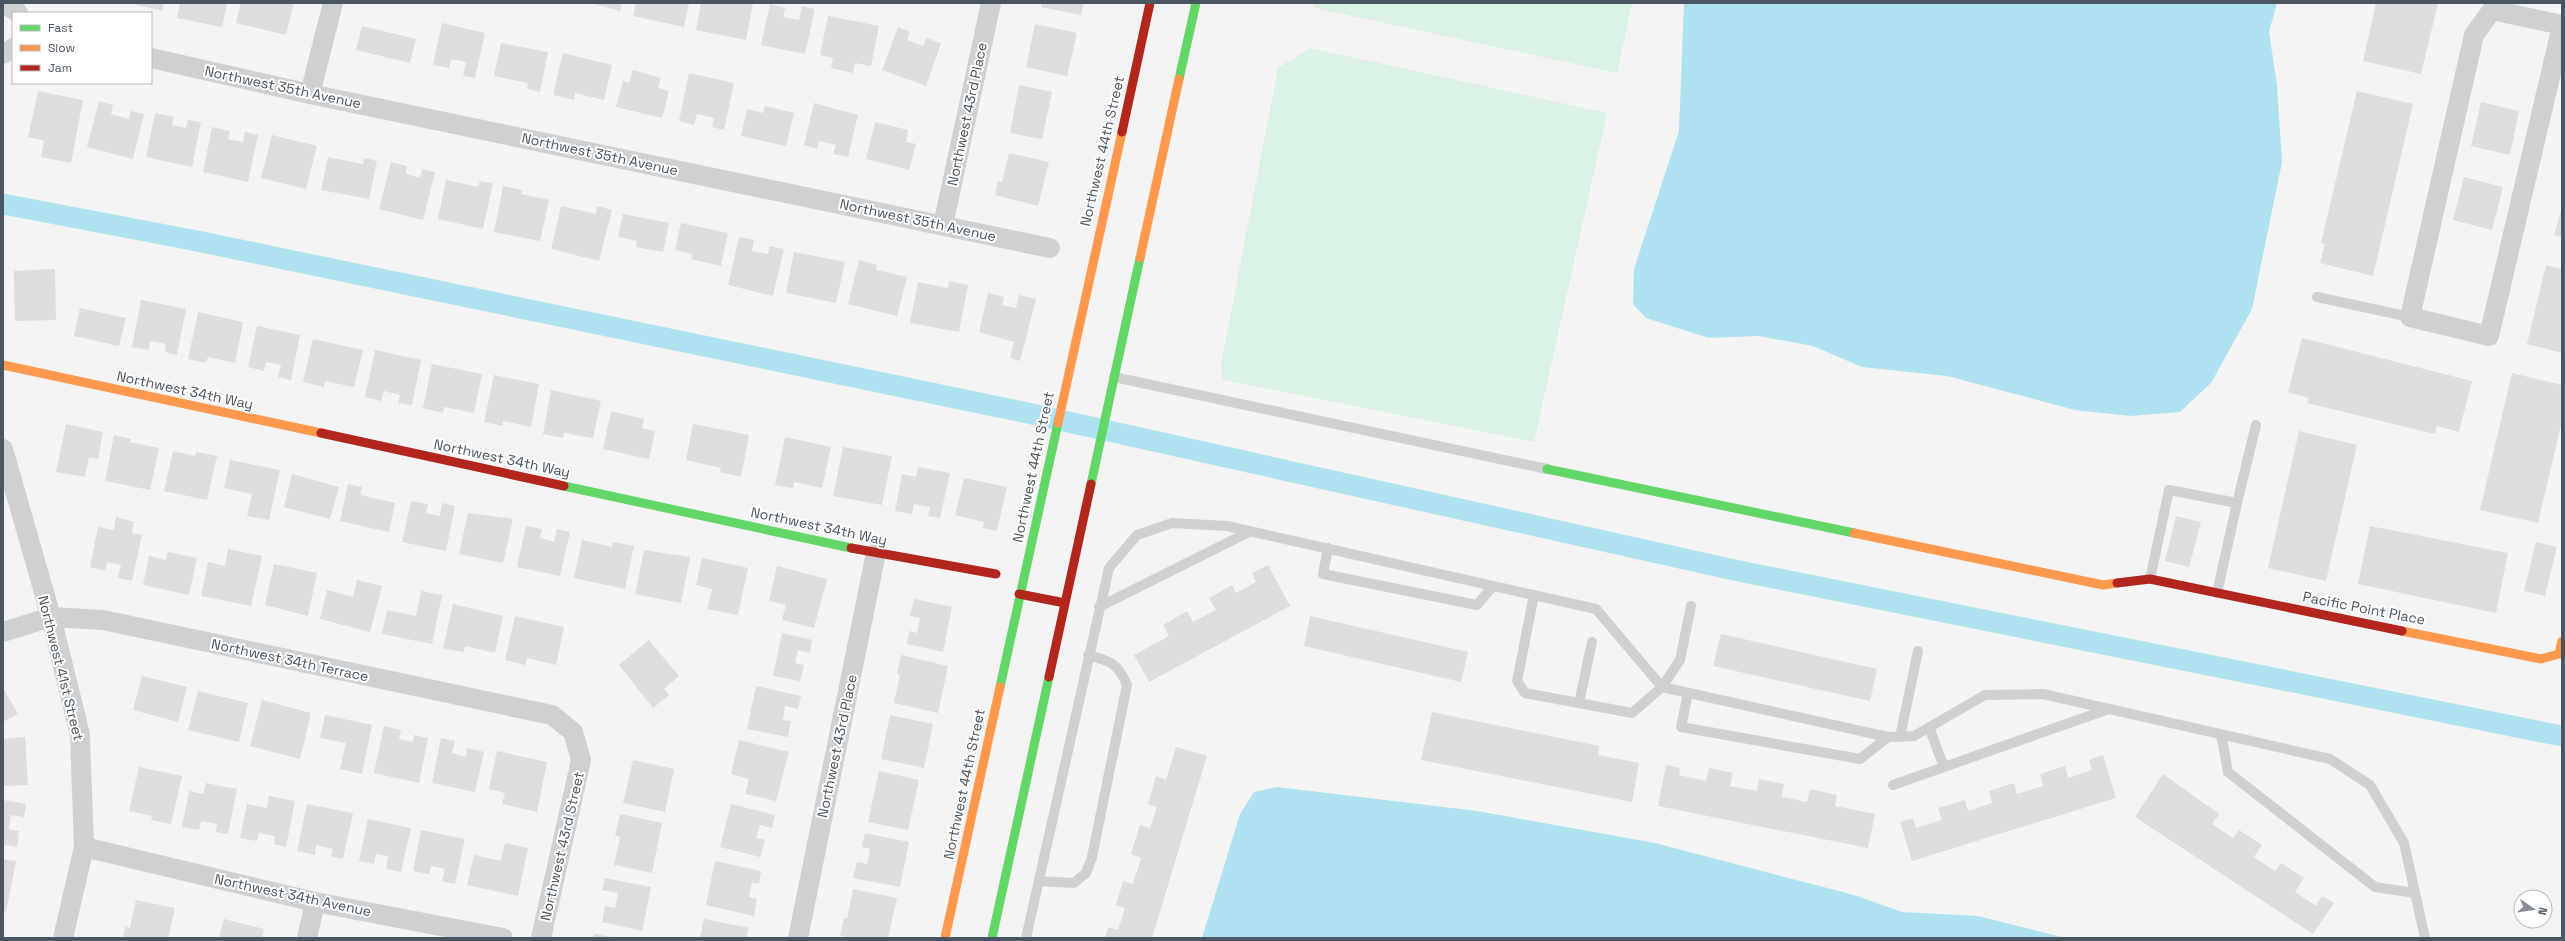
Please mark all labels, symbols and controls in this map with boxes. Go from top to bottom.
legend [12,12,152,84]
text: Fast [48,20,73,36]
text: Slow [48,40,75,56]
street label: Northwest 43rd Place [943,41,991,187]
text: Jam [48,60,72,76]
street label: Northwest 35th Avenue [203,62,363,112]
street label: Northwest 44th Street [1076,74,1128,228]
street label: Northwest 35th Avenue [520,129,680,179]
street label: Northwest 35th Avenue [838,195,998,245]
street label: Northwest 34th Way [115,367,255,413]
street label: Northwest 44th Street [1008,390,1058,544]
street label: Northwest 34th Way [432,435,572,481]
street label: Northwest 34th Way [749,503,889,549]
street label: Pacific Point Place [2301,587,2427,629]
street label: Northwest 41st Street [34,593,88,743]
street label: Northwest 34th Terrace [210,635,370,685]
street label: Northwest 43rd Place [813,673,861,819]
street label: Northwest 44th Street [939,707,989,861]
street label: Northwest 43rd Street [536,770,588,922]
street label: Northwest 34th Avenue [213,870,373,920]
north arrow [2513,889,2553,929]
text: N [2535,906,2550,916]

